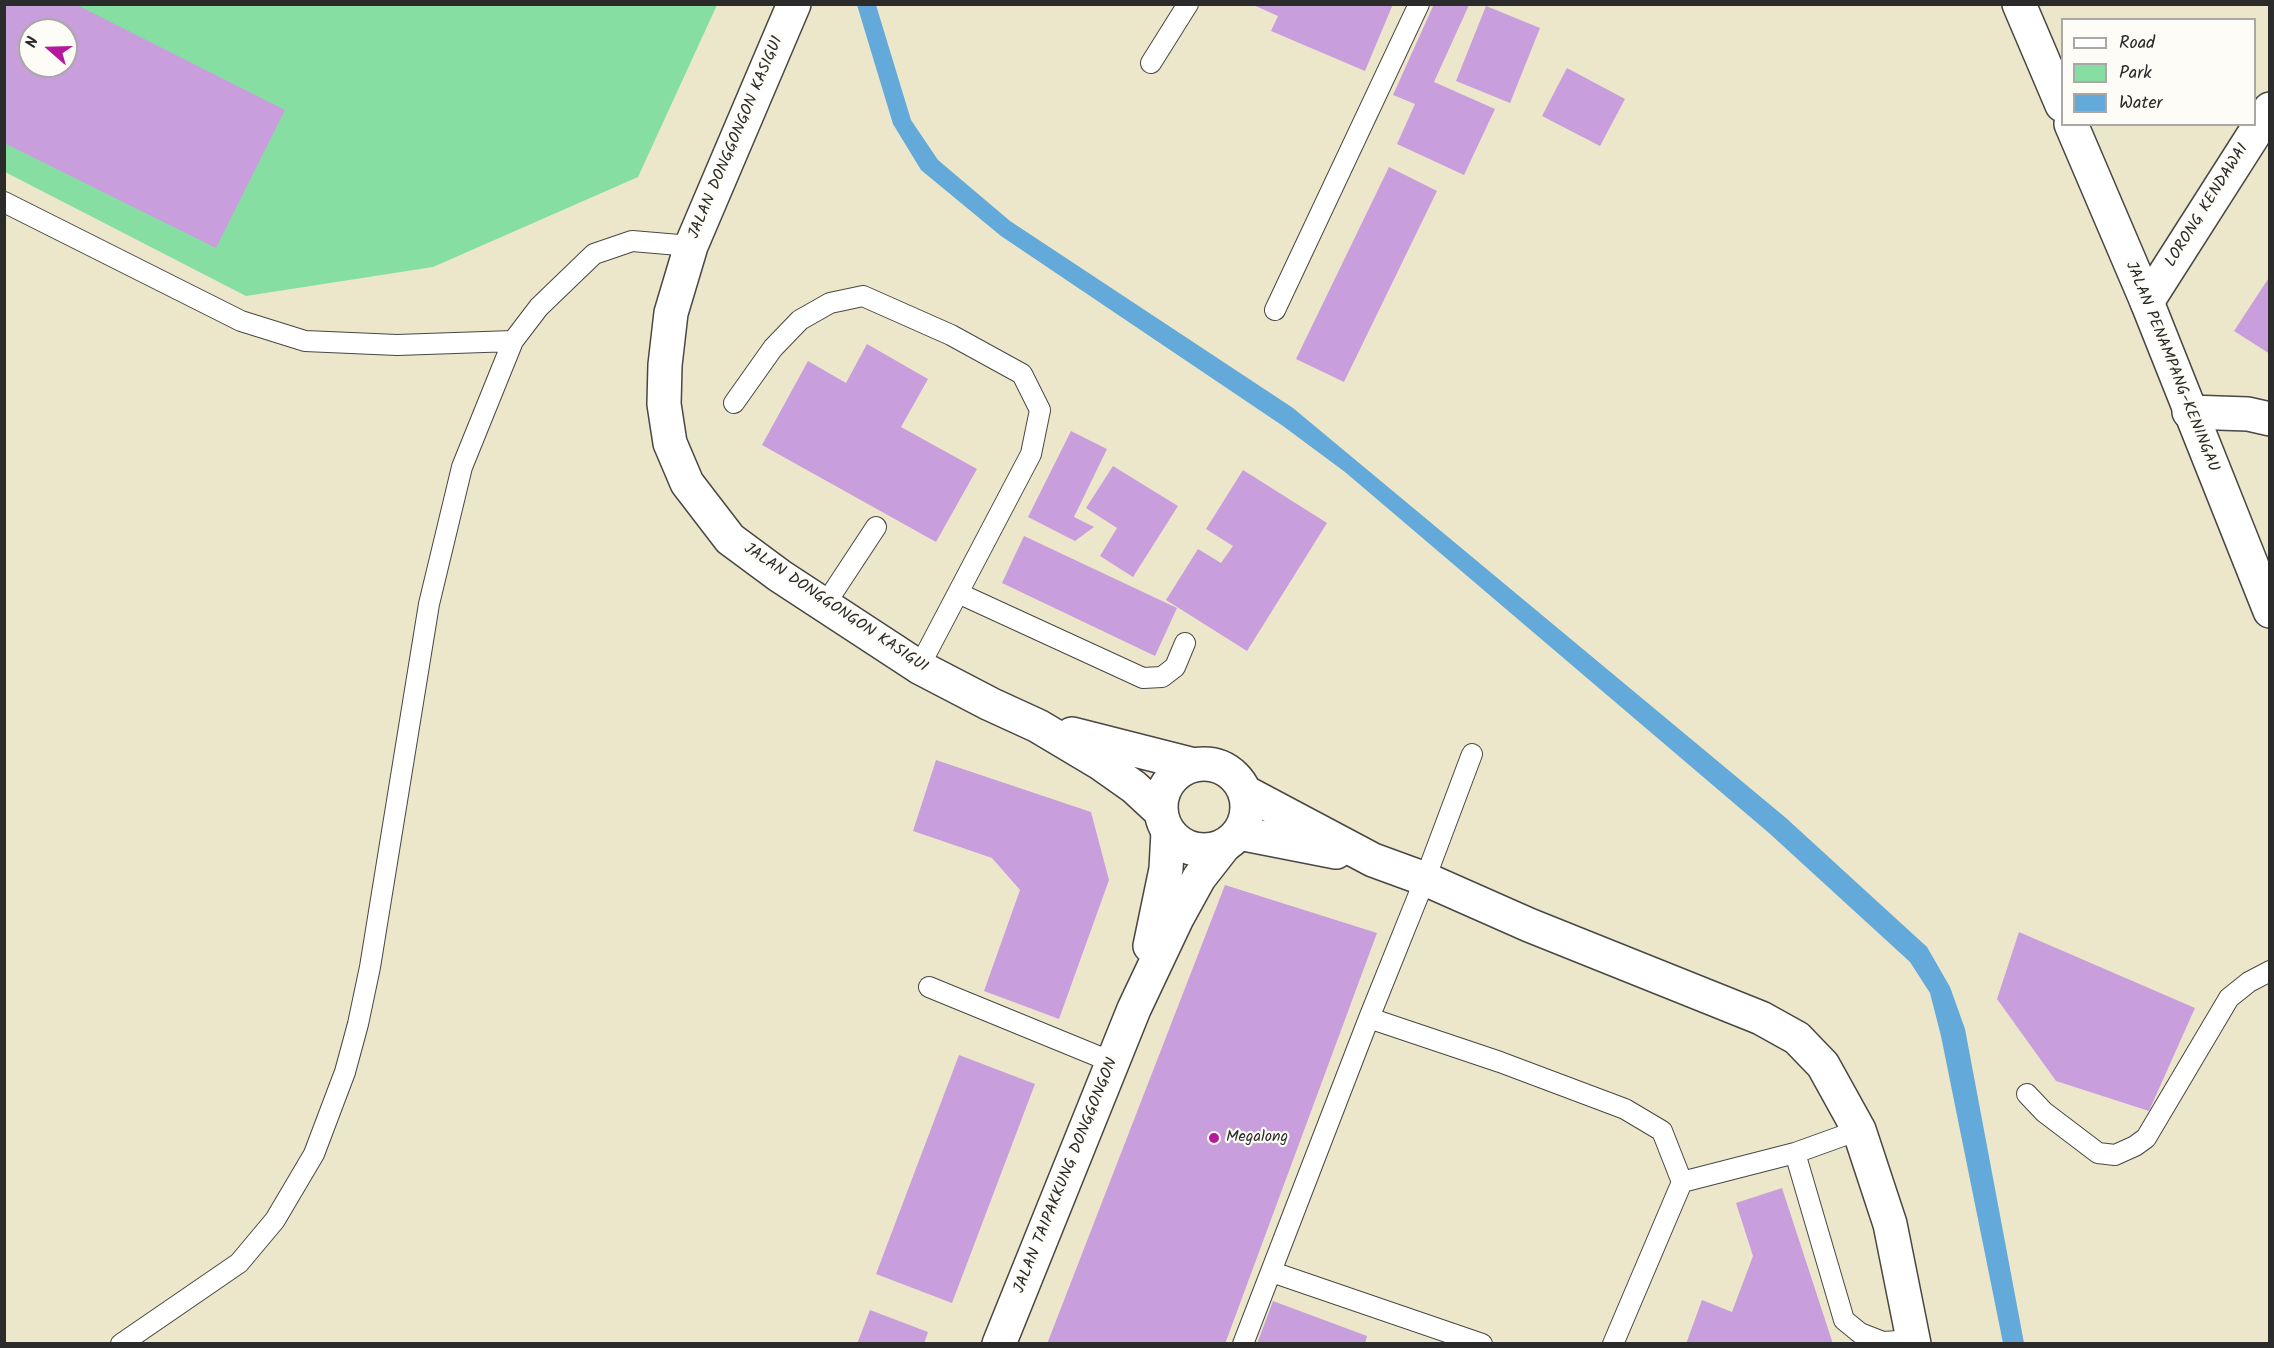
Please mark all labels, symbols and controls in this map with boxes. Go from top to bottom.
north arrow [18,18,78,78]
legend [2061,18,2256,126]
text: Road [2119,29,2155,58]
text: N [19,33,46,51]
street label: JALAN DONGGONGON KASIGUI [686,34,788,242]
text: Park [2119,59,2152,88]
text: Water [2119,89,2163,118]
street label: LORONG KENDAWAI [2162,141,2254,271]
street label: JALAN PENAMPANG-KENINGAU [2120,259,2222,475]
street label: JALAN DONGGONGON KASIGUI [739,540,931,678]
street label: JALAN TAIPAKKUNG DONGGONGON [1011,1056,1123,1296]
place label: Megalong [1226,1128,1288,1148]
marker: Megalong [1207,1131,1221,1145]

